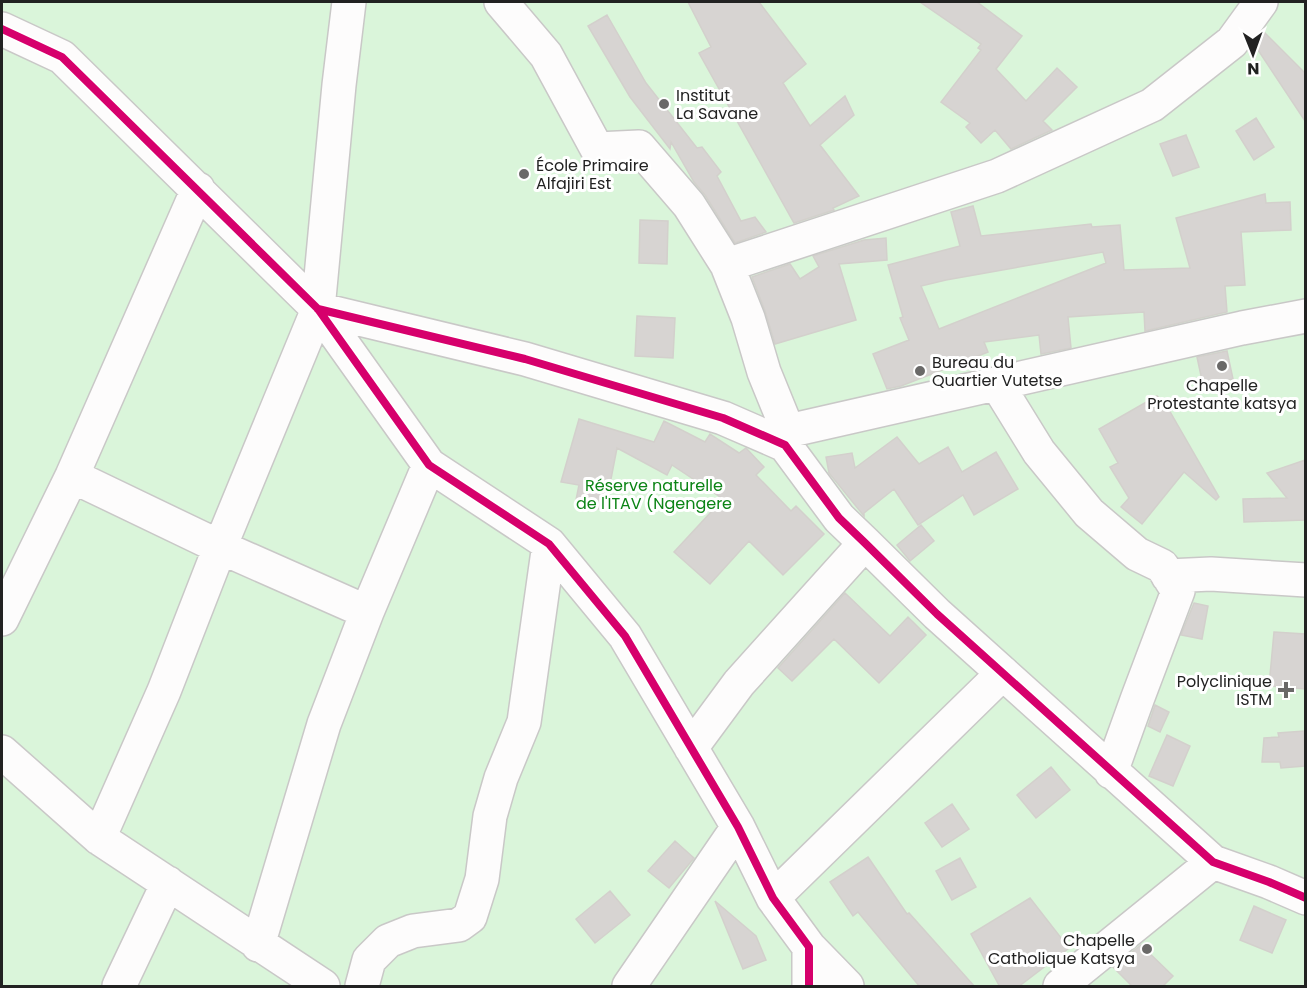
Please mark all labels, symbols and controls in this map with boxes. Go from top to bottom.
north arrow [1223,24,1283,84]
text: N [1247,57,1259,80]
place label: Institut La Savane [676,84,758,125]
marker: Institut La Savane [657,97,671,111]
place label: École Primaire Alfajiri Est [536,154,649,195]
marker: École Primaire Alfajiri Est [517,167,531,181]
place label: Bureau du Quartier Vutetse [932,351,1063,392]
marker: Chapelle Protestante katsya [1215,359,1229,373]
marker: Bureau du Quartier Vutetse [913,364,927,378]
place label: Chapelle Protestante katsya [1147,374,1297,415]
park label: Réserve naturelle de l'ITAV (Ngengere [576,474,732,515]
place label: Polyclinique ISTM [1177,670,1272,711]
marker: Polyclinique ISTM [1277,681,1295,699]
place label: Chapelle Catholique Katsya [988,929,1135,970]
marker: Chapelle Catholique Katsya [1140,942,1154,956]

